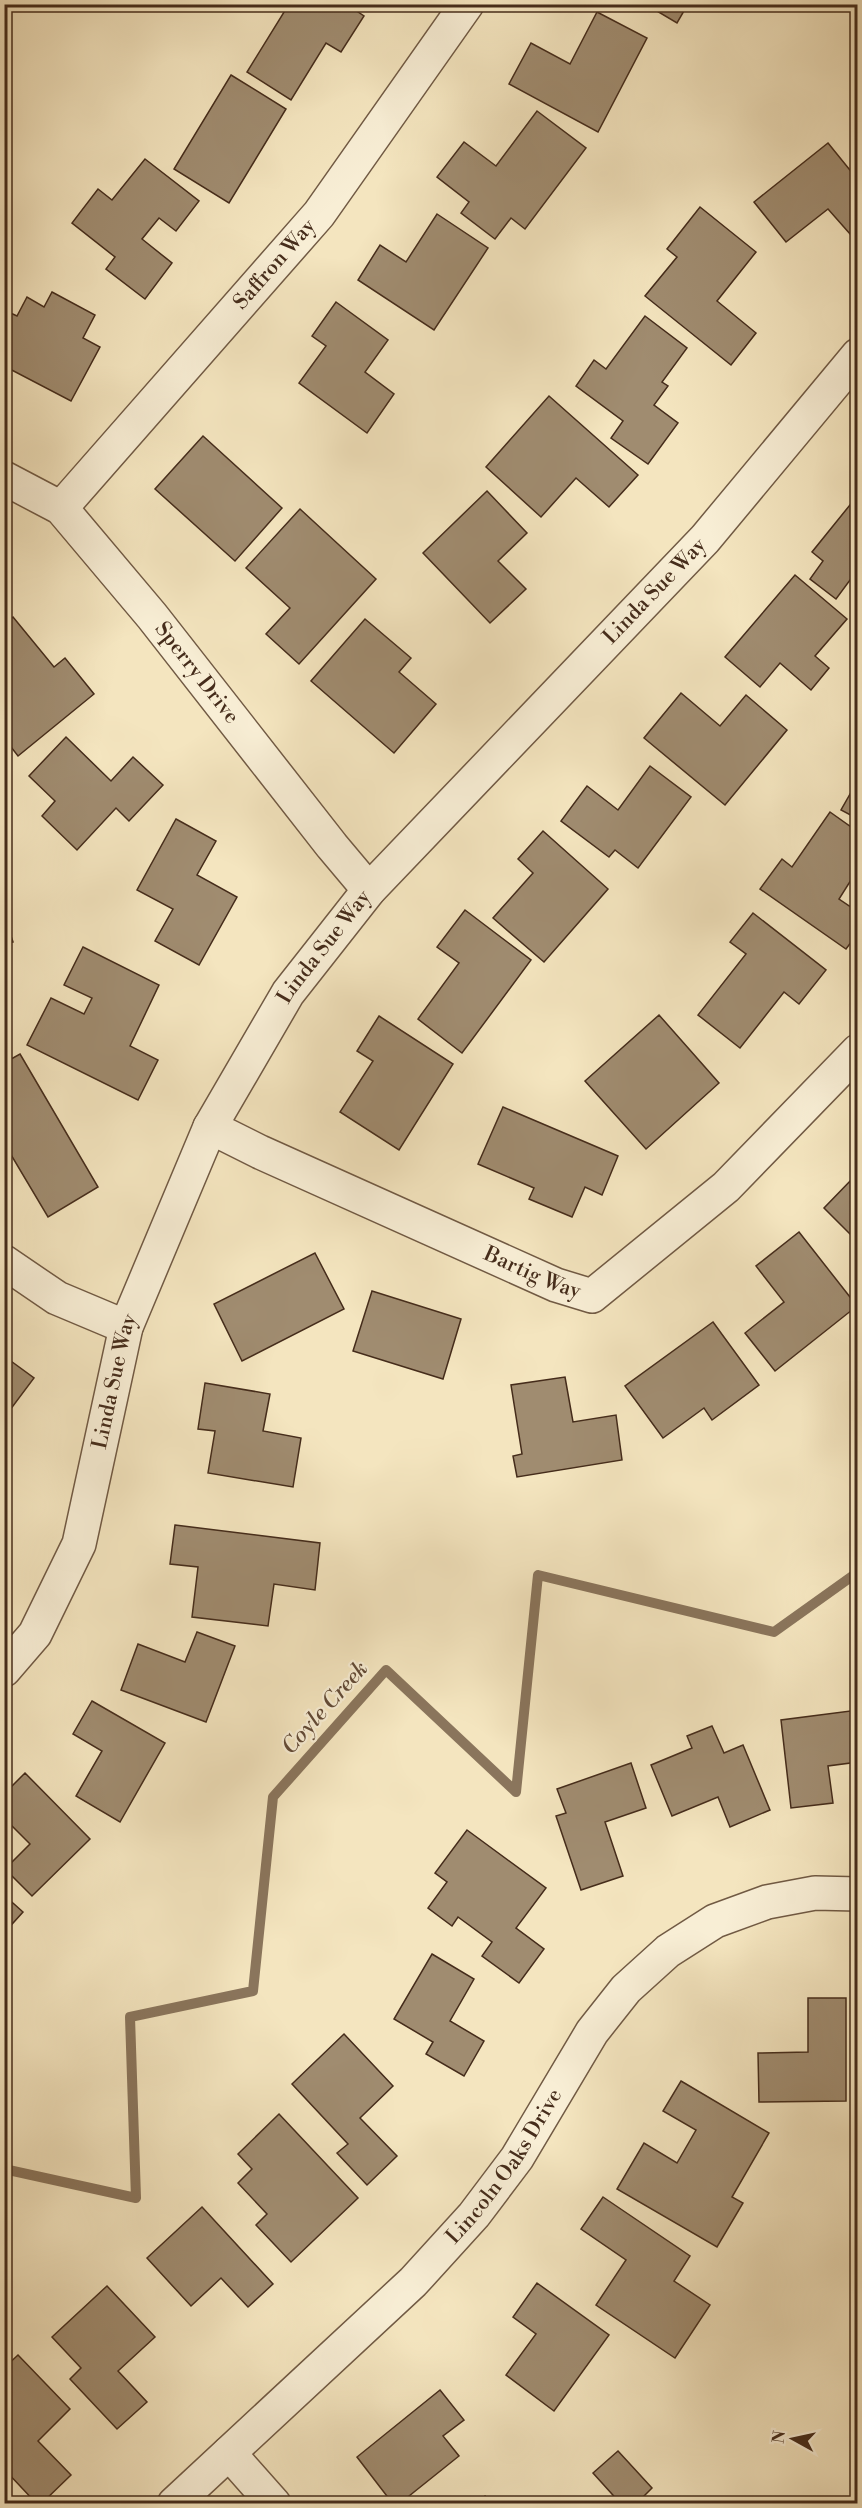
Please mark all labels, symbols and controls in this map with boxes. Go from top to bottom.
street label: Saffron Way [228,213,322,315]
street label: Linda Sue Way [598,532,712,650]
street label: Sperry Drive [149,617,244,729]
street label: Linda Sue Way [271,884,377,1009]
street label: Bartig Way [479,1241,585,1305]
street label: Linda Sue Way [87,1309,143,1451]
water label: Coyle Creek [276,1656,374,1760]
street label: Lincoln Oaks Drive [441,2084,568,2250]
north arrow [763,2409,823,2469]
text: N [768,2429,790,2445]

